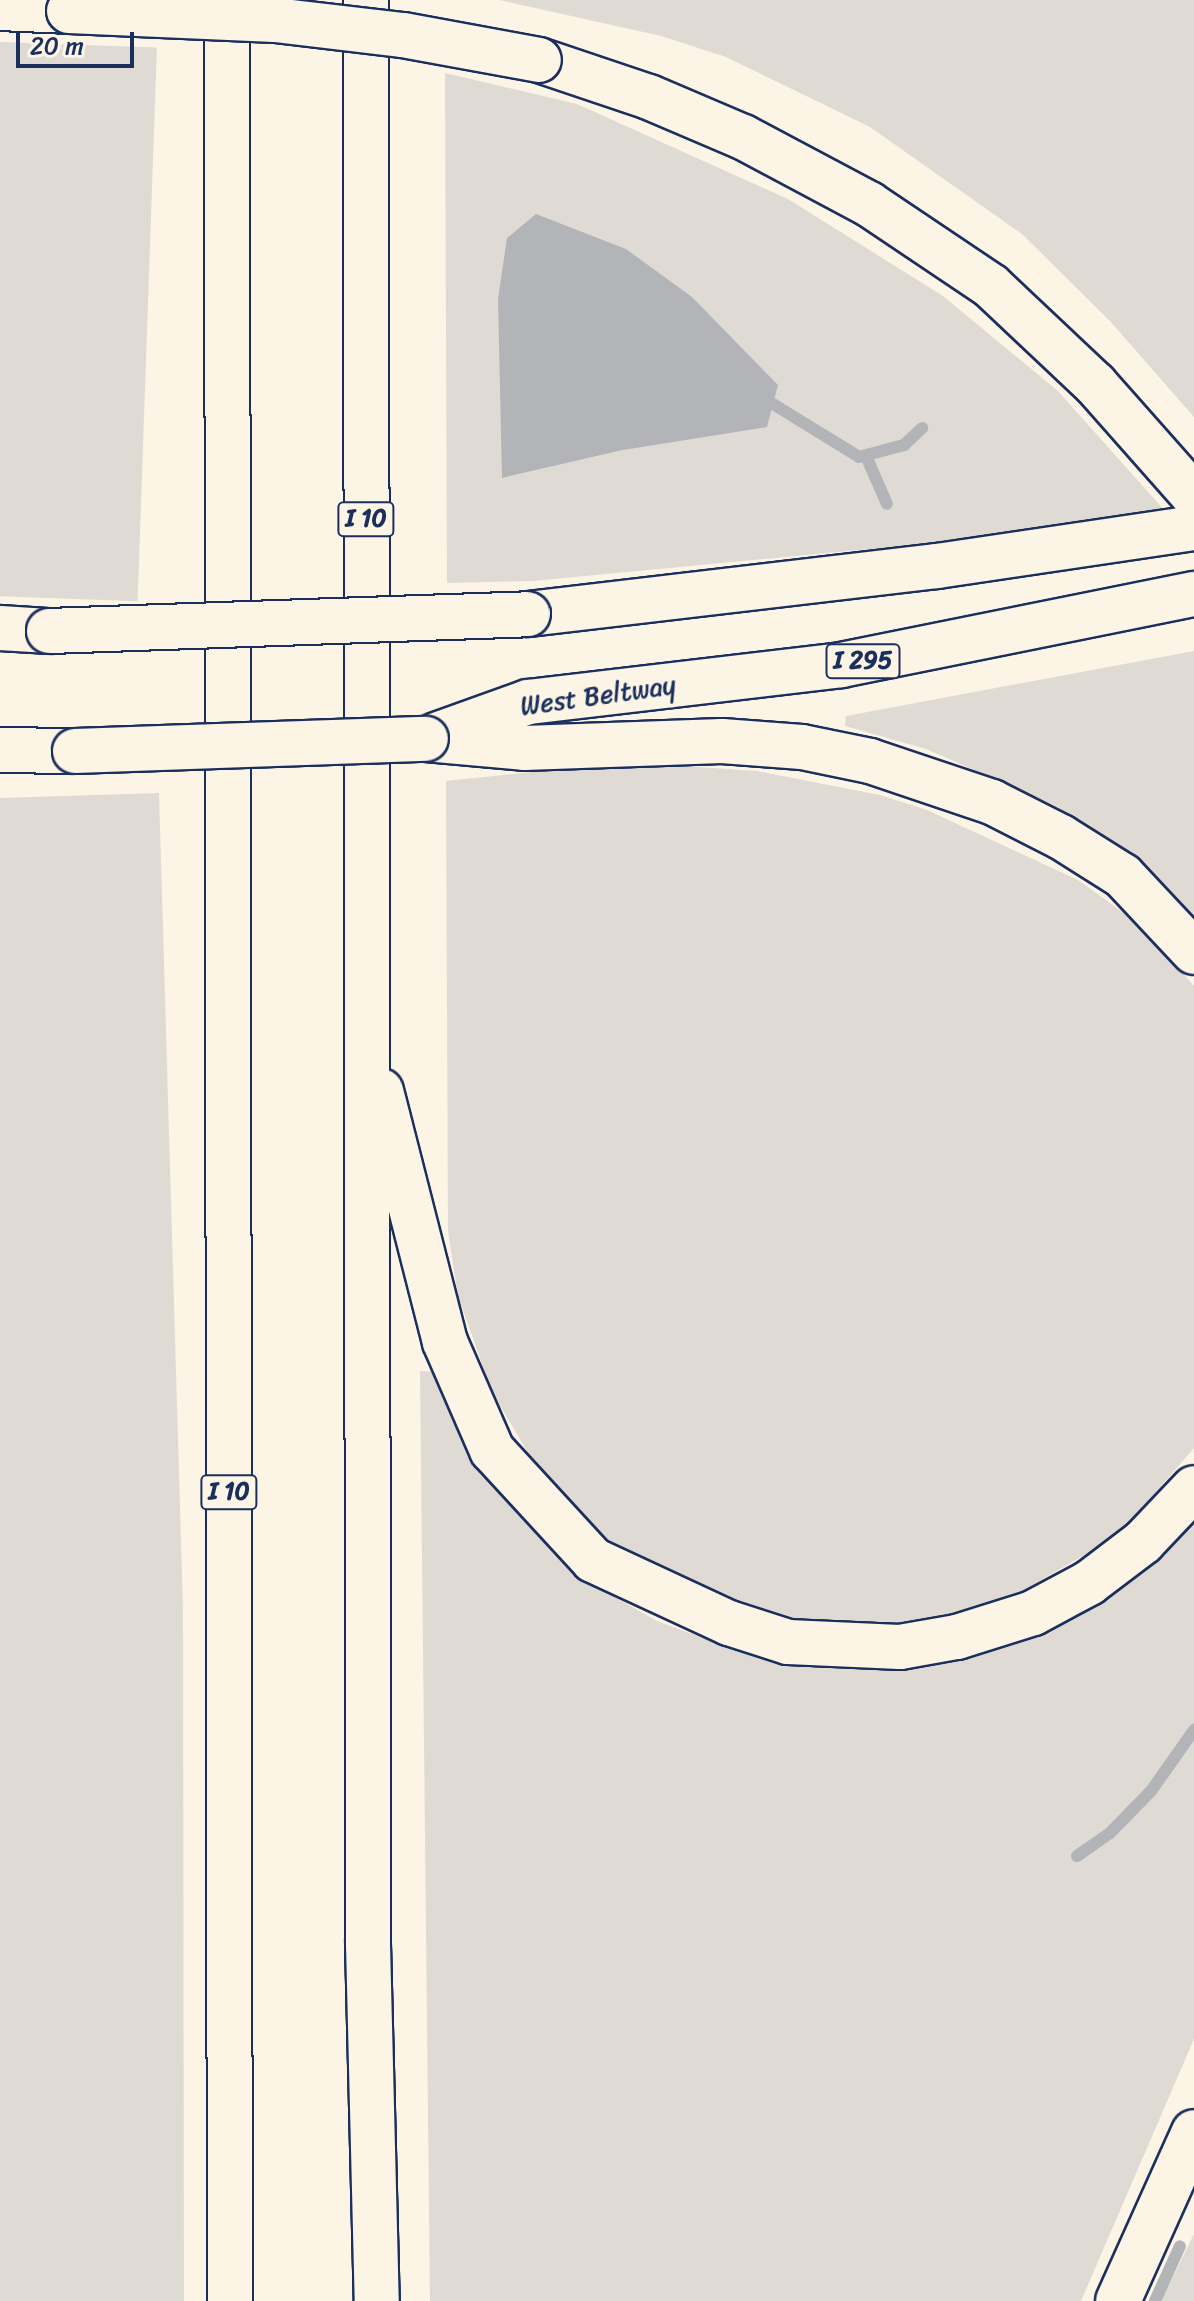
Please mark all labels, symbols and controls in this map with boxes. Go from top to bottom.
scale bar [20,16,138,66]
text: 20 m [30,25,84,67]
road number: I 10 [336,499,396,539]
road number: I 295 [825,641,901,681]
street label: West Beltway [518,670,678,722]
road number: I 10 [199,1472,259,1512]

